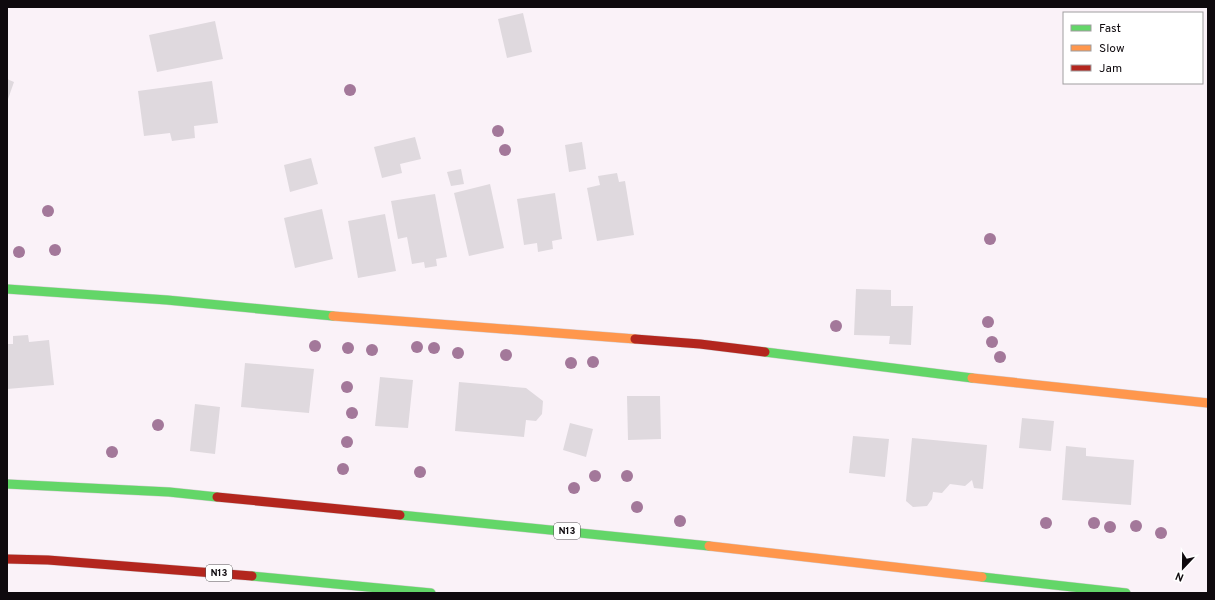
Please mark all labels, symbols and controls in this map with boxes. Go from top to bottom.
legend [1063,12,1203,84]
text: Fast [1099,21,1121,37]
text: Slow [1099,41,1125,57]
text: Jam [1099,61,1122,77]
road number: N13 [554,523,580,539]
north arrow [1163,548,1203,588]
road number: N13 [206,565,232,581]
text: N [1173,568,1186,584]

